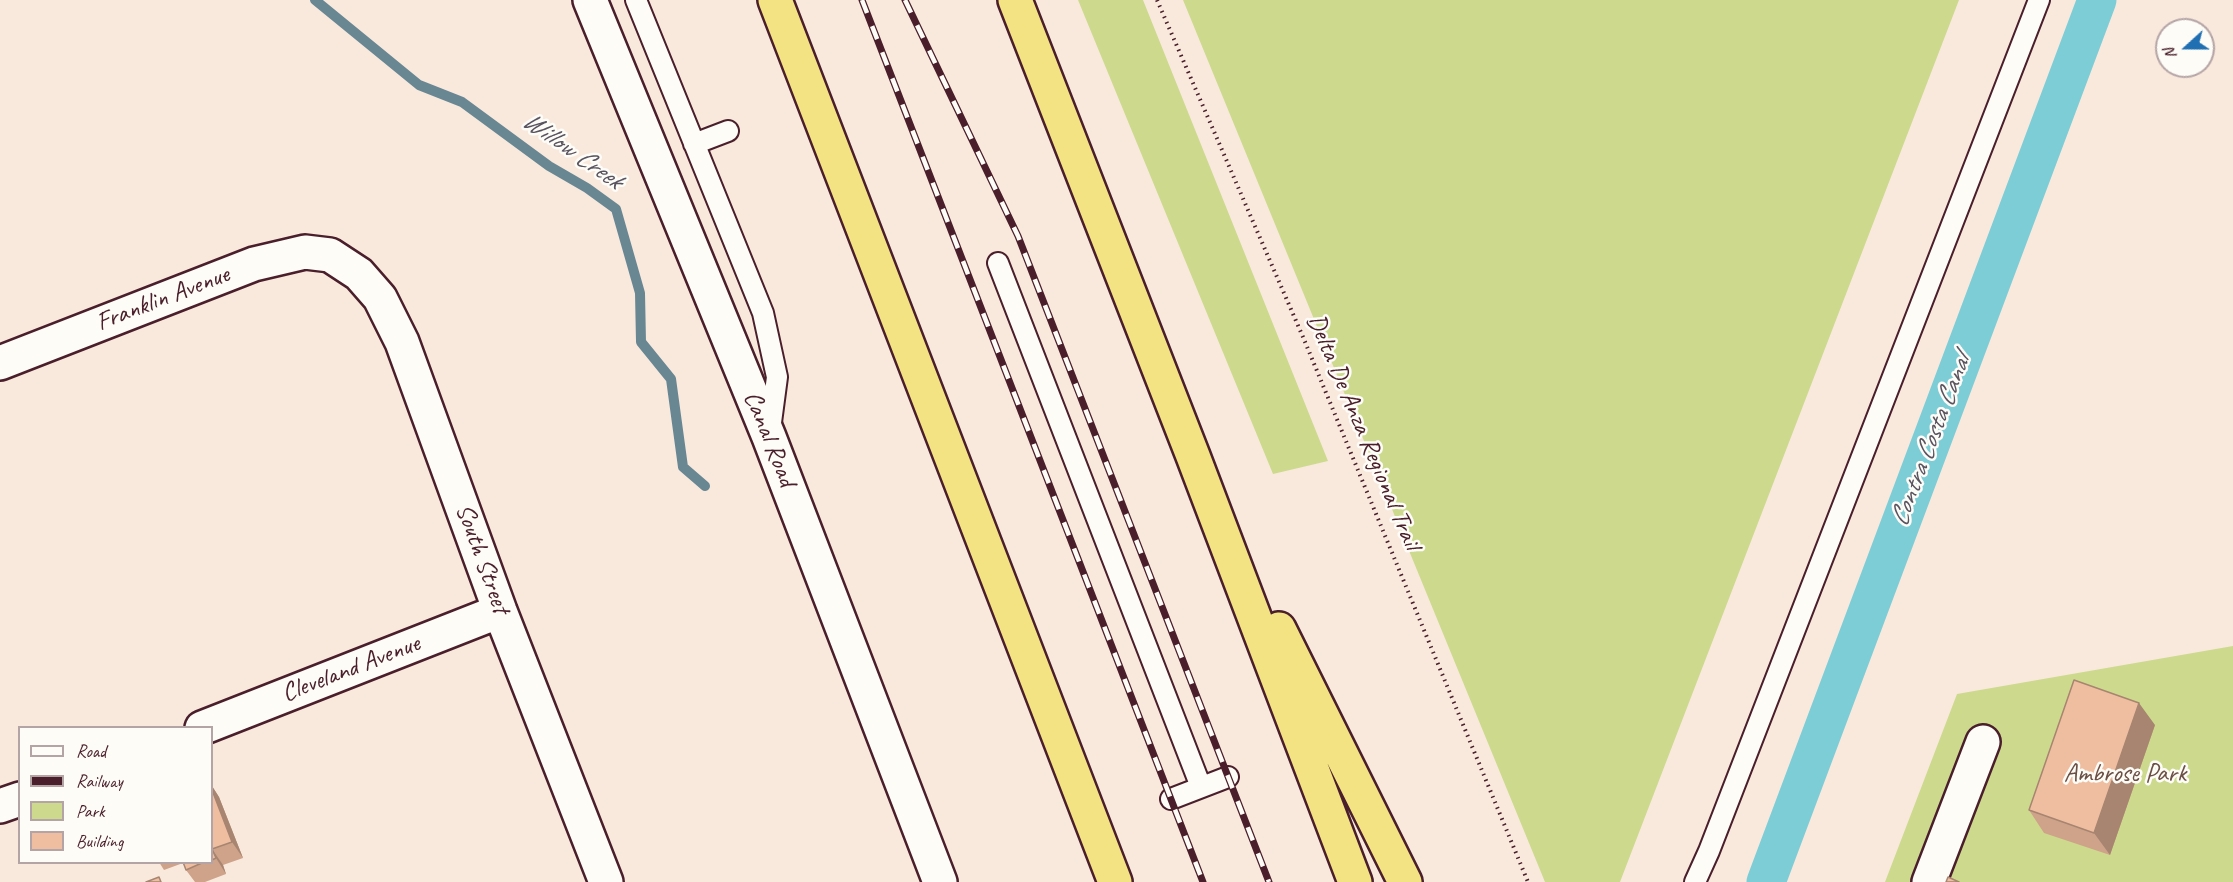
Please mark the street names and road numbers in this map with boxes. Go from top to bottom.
street label: Franklin Avenue [92,259,234,339]
street label: Delta De Anza Regional Trail [1299,309,1427,555]
street label: Canal Road [736,387,802,491]
street label: South Street [448,500,516,618]
street label: Cleveland Avenue [278,628,424,710]

